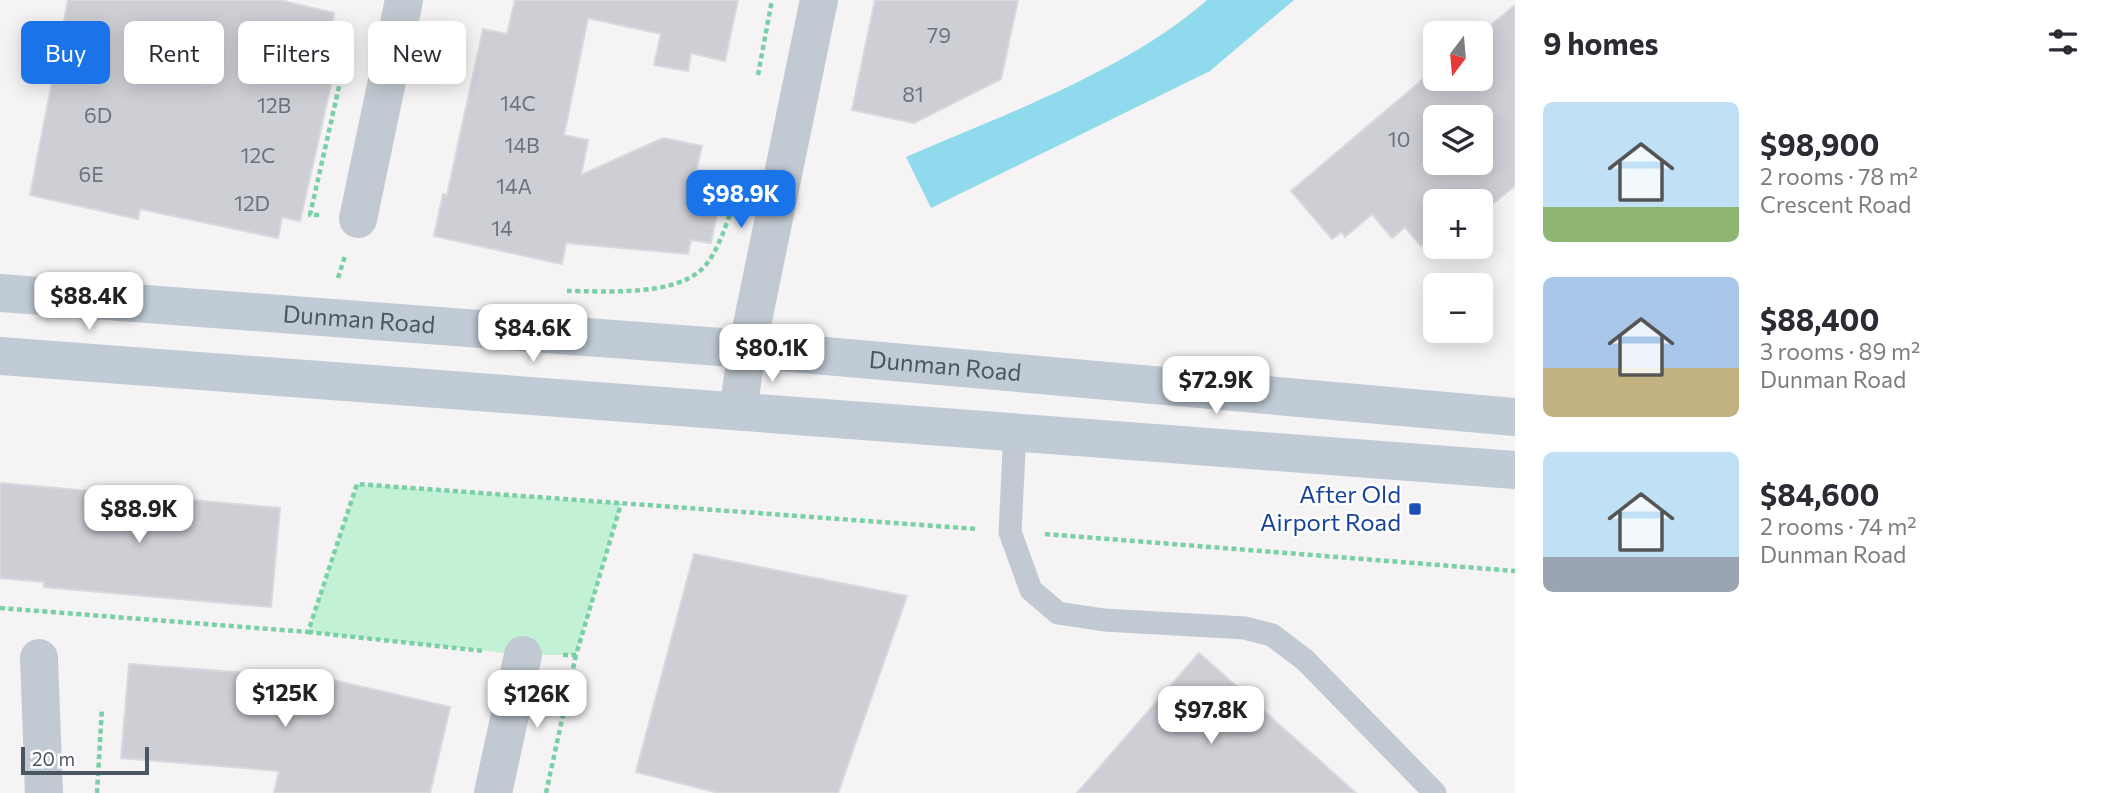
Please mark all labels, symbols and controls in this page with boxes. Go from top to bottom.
chip: Buy [21,21,110,84]
chip: Rent [124,21,224,84]
chip: Filters [238,21,354,84]
chip: New [368,21,466,84]
north arrow [1423,21,1493,91]
map controls [1423,21,1493,343]
house number: 79 [927,22,951,47]
icon: filters [2044,23,2082,61]
text: 9 homes [1543,24,1658,61]
house number: 81 [902,81,924,106]
house number: 14C [500,90,536,115]
house number: 12B [257,92,291,117]
house number: 6D [84,102,112,127]
button: layers [1423,105,1493,175]
text: $98,900 [1760,125,1879,162]
house number: 10 [1388,126,1410,151]
icon: home [1599,130,1683,214]
house number: 14B [504,132,540,157]
house number: 12C [240,142,276,167]
house number: 6E [78,161,104,186]
text: 2 rooms · 78 m² [1760,162,1918,190]
pin: $98.9K [684,170,798,230]
house number: 14A [496,173,532,198]
text: $98.9K [702,179,780,207]
button: + [1423,189,1493,259]
house number: 12D [234,190,270,215]
text: Crescent Road [1760,190,1911,218]
house number: 14 [491,215,513,240]
pin: $88.4K [32,272,146,332]
button: − [1423,273,1493,343]
text: $88.4K [50,281,128,309]
street label: Dunman Road [282,298,436,339]
text: $88,400 [1760,300,1879,337]
pin: $84.6K [476,304,590,364]
icon: home [1599,305,1683,389]
text: $84.6K [494,313,572,341]
pin: $80.1K [715,324,829,384]
text: $80.1K [735,333,809,361]
text: 3 rooms · 89 m² [1760,337,1920,365]
street label: Dunman Road [868,344,1023,386]
pin: $72.9K [1159,356,1273,416]
text: $72.9K [1179,365,1253,393]
text: Dunman Road [1760,365,1906,393]
text: $84,600 [1760,475,1880,512]
place label: After Old Airport Road [1260,479,1401,536]
icon: home [1599,480,1683,564]
pin: $88.9K [82,486,196,545]
text: $88.9K [100,494,178,522]
marker: After Old Airport Road [1407,501,1423,517]
text: 2 rooms · 74 m² [1760,512,1916,540]
text: Dunman Road [1760,540,1906,568]
pin: $125K [236,670,334,729]
pin: $126K [488,670,586,730]
text: $125K [252,678,318,706]
text: $126K [504,679,570,707]
pin: $97.8K [1154,686,1268,746]
text: $97.8K [1174,695,1248,723]
scale bar [21,744,149,776]
text: 20 m [32,747,75,770]

